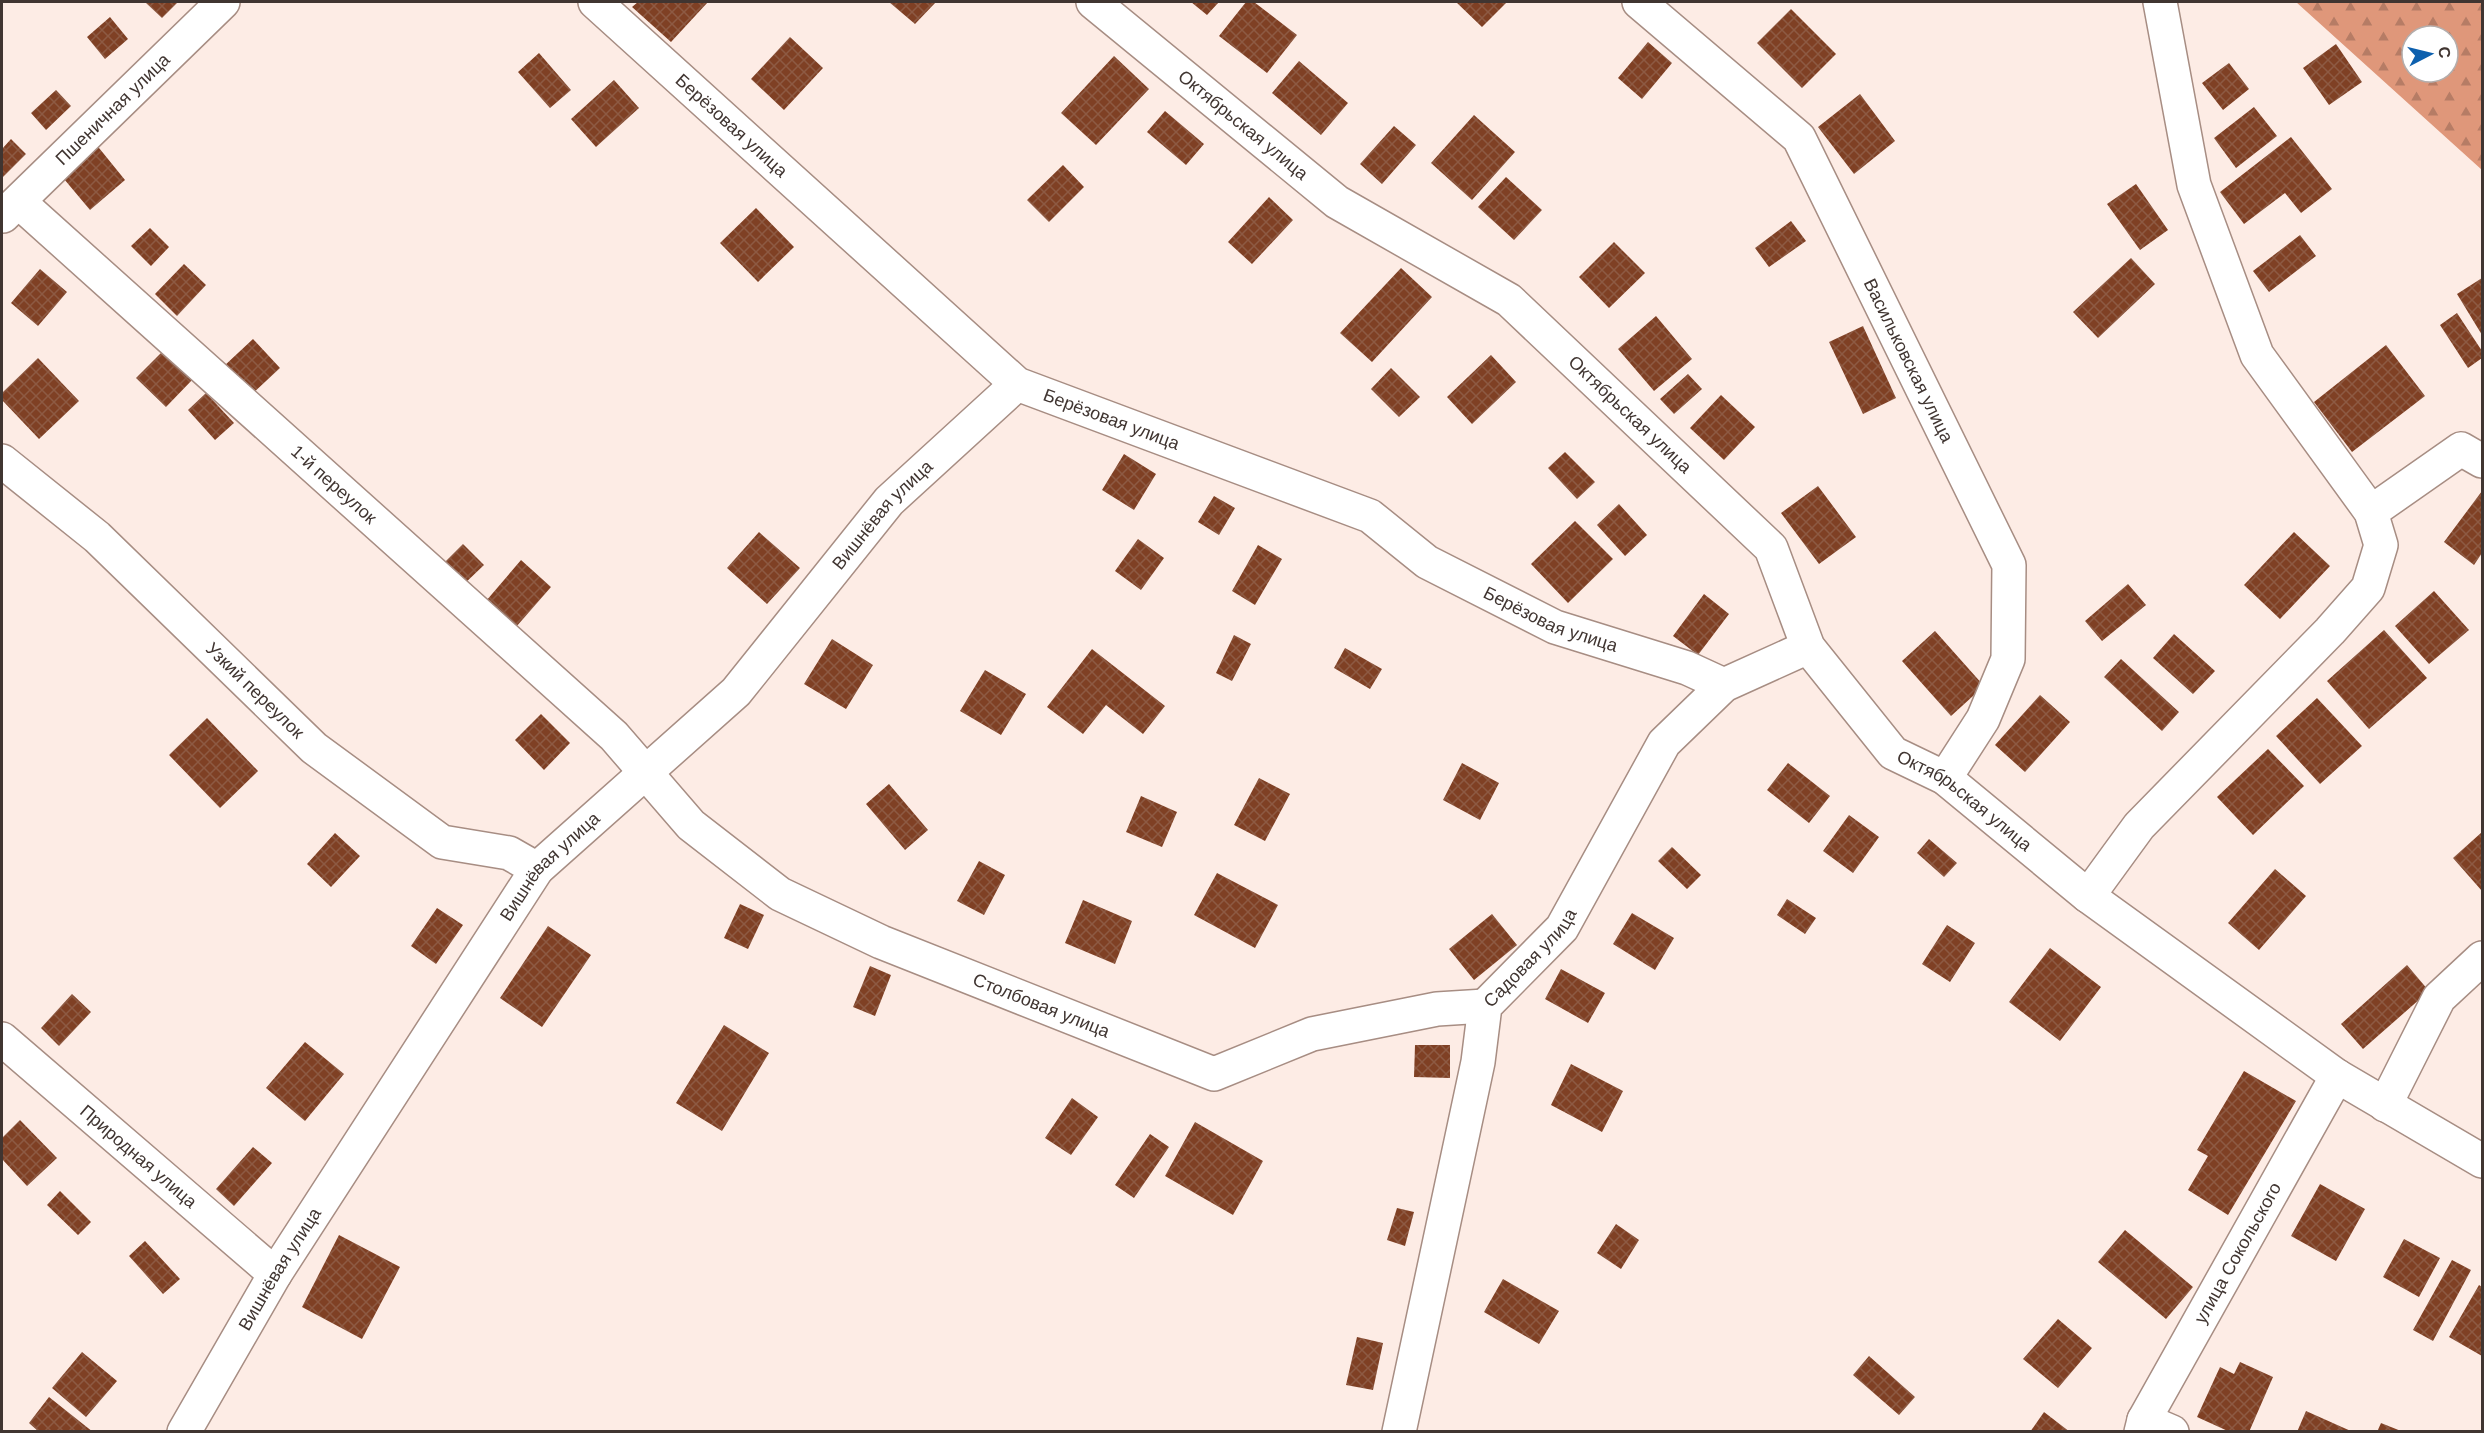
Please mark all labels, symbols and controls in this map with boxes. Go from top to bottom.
north arrow [2400,24,2460,84]
text: С [2435,45,2454,59]
street label: Пшеничная улица [52,49,174,169]
street label: Октябрьская улица [1174,66,1313,184]
street label: Берёзовая улица [671,70,792,182]
street label: Васильковская улица [1860,275,1958,447]
street label: Октябрьская улица [1564,352,1696,478]
street label: Берёзовая улица [1041,385,1183,454]
street label: 1-й переулок [287,441,381,528]
street label: Вишнёвая улица [828,456,937,573]
street label: Берёзовая улица [1480,582,1621,656]
street label: Узкий переулок [202,639,308,743]
street label: Октябрьская улица [1894,746,2036,856]
street label: Вишнёвая улица [496,807,604,925]
street label: Садовая улица [1480,905,1581,1011]
street label: Столбовая улица [970,969,1113,1042]
street label: Природная улица [76,1101,202,1213]
street label: улица Сокольского [2190,1179,2285,1327]
street label: Вишнёвая улица [235,1203,326,1334]

